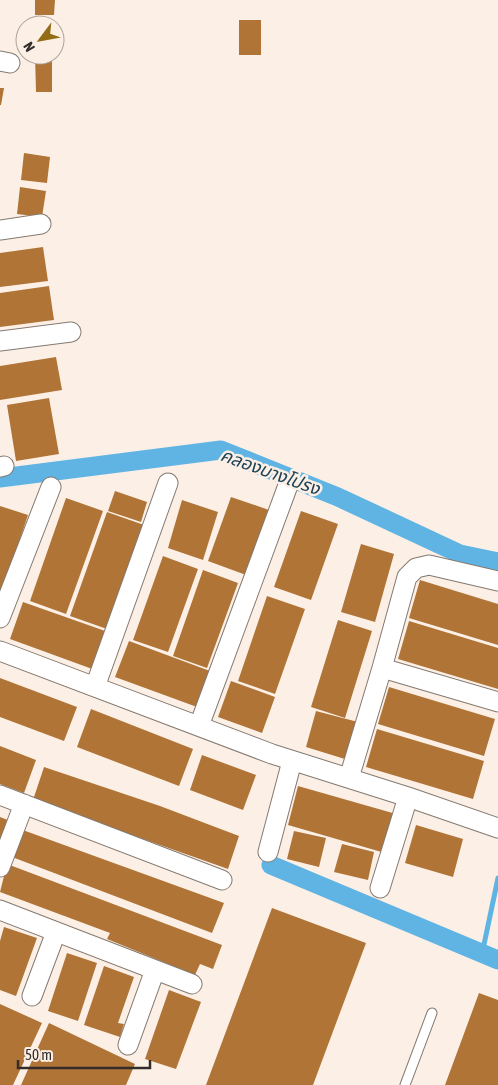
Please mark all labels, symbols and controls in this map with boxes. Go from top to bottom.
north arrow [15,15,65,65]
text: N [20,39,38,55]
water label: คลองบางโปรง [218,444,324,500]
scale bar [18,1038,150,1070]
text: 50 m [25,1046,52,1063]

